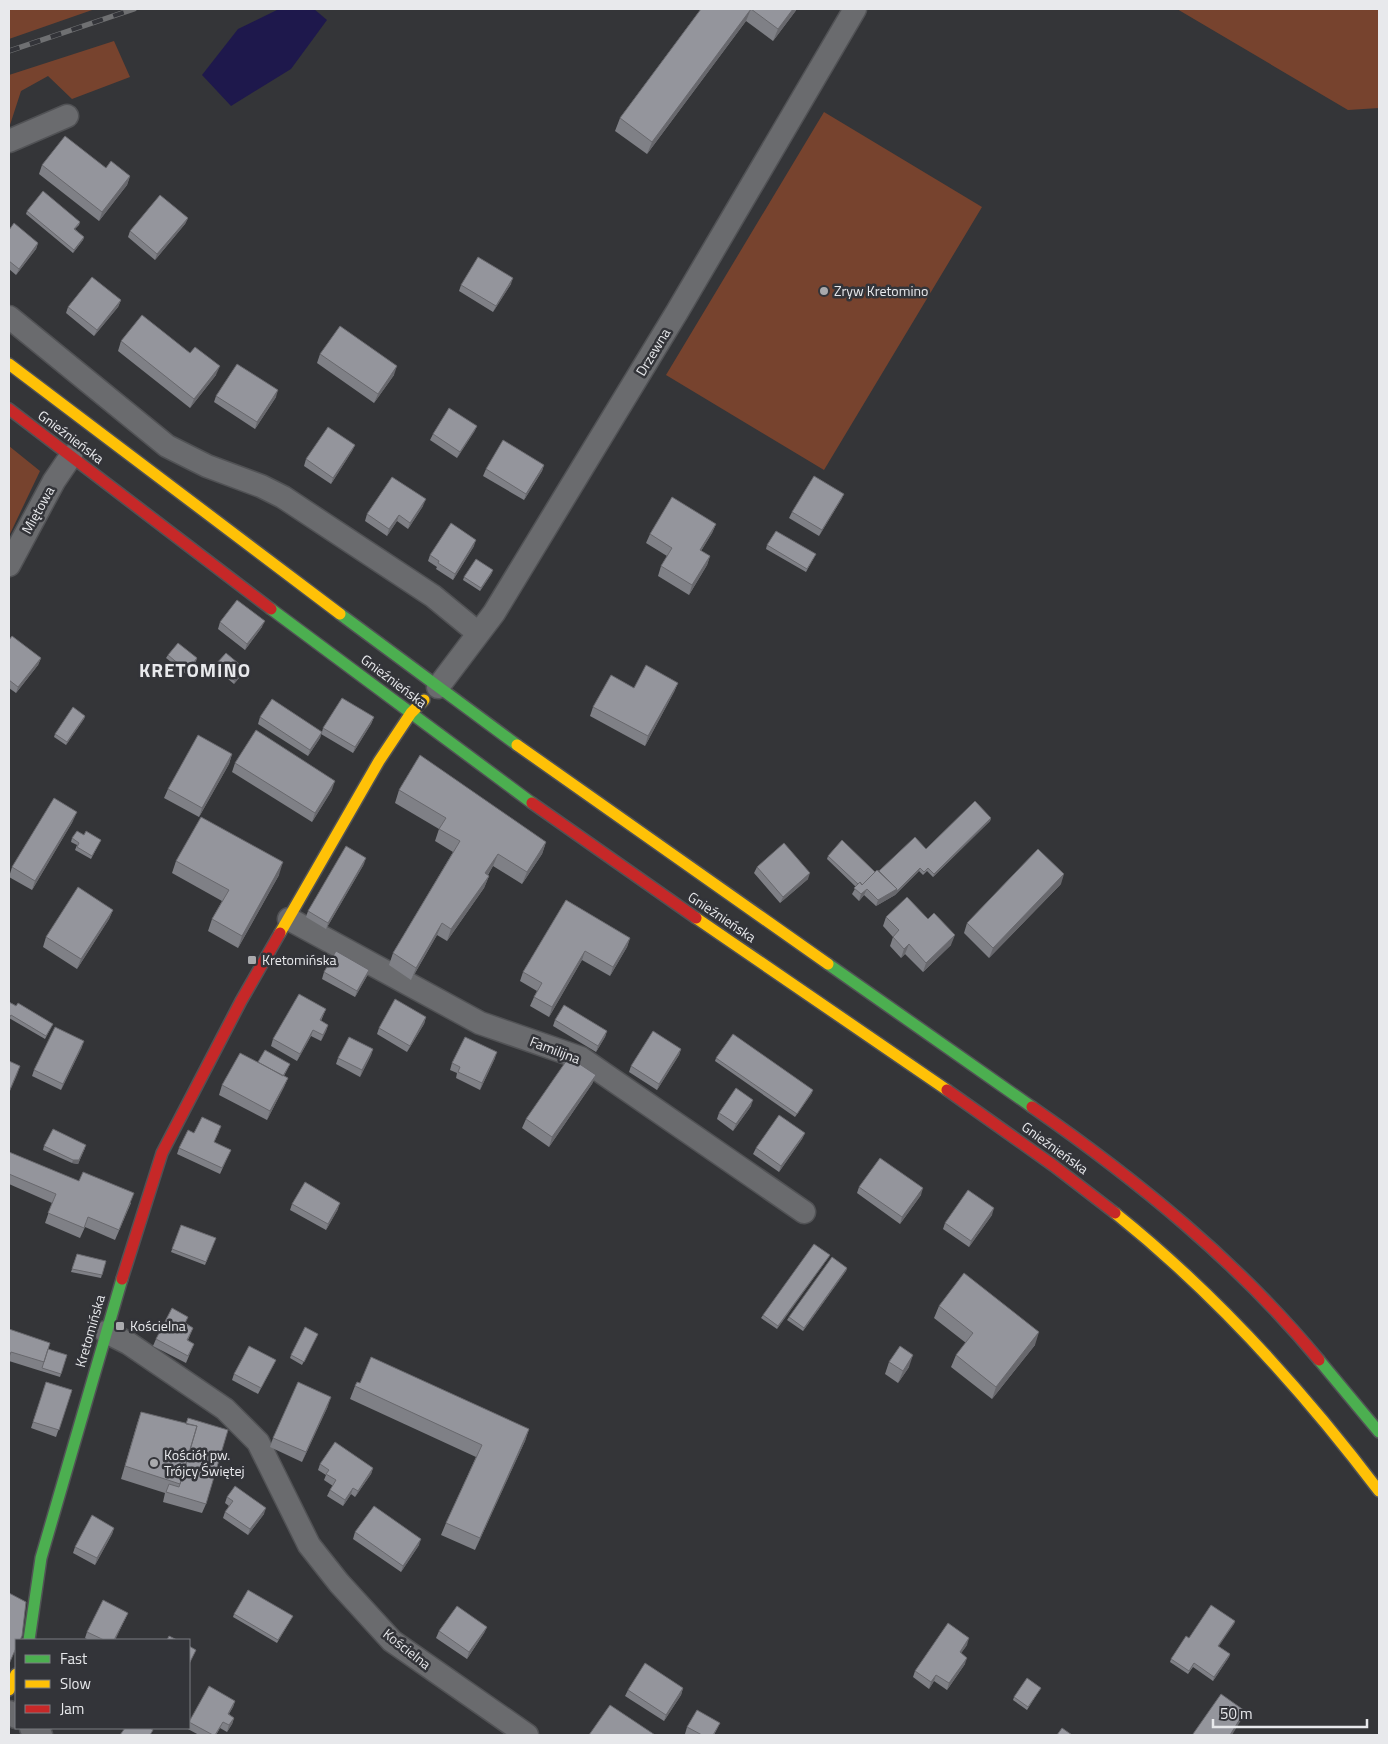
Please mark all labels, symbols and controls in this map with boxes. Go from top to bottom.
place label: Zryw Kretomino [834,280,928,301]
marker: Zryw Kretomino [818,285,830,297]
street label: Drzewna [630,324,675,380]
street label: Gnieźnieńska [34,405,109,468]
street label: Miętowa [16,482,59,537]
street label: Gnieźnieńska [357,649,432,712]
district label: KRETOMINO [139,655,251,684]
street label: Gnieźnieńska [684,886,760,947]
place label: Kretomińska [262,949,336,970]
marker: Kretomińska [246,954,258,966]
street label: Familijna [527,1030,583,1069]
street label: Gnieźnieńska [1018,1116,1093,1179]
street label: Kretomińska [69,1292,110,1370]
place label: Kościelna [130,1315,186,1336]
marker: Kościelna [114,1320,126,1332]
place label: Kościół pw. Trójcy Świętej [164,1444,245,1481]
marker: Kościół pw. Trójcy Świętej [148,1457,160,1469]
street label: Kościelna [379,1623,436,1674]
legend [15,1639,190,1729]
text: Fast [60,1647,88,1670]
text: Slow [60,1672,91,1695]
scale bar [1213,1696,1367,1728]
text: Jam [60,1697,84,1720]
text: 50 m [1220,1702,1253,1725]

